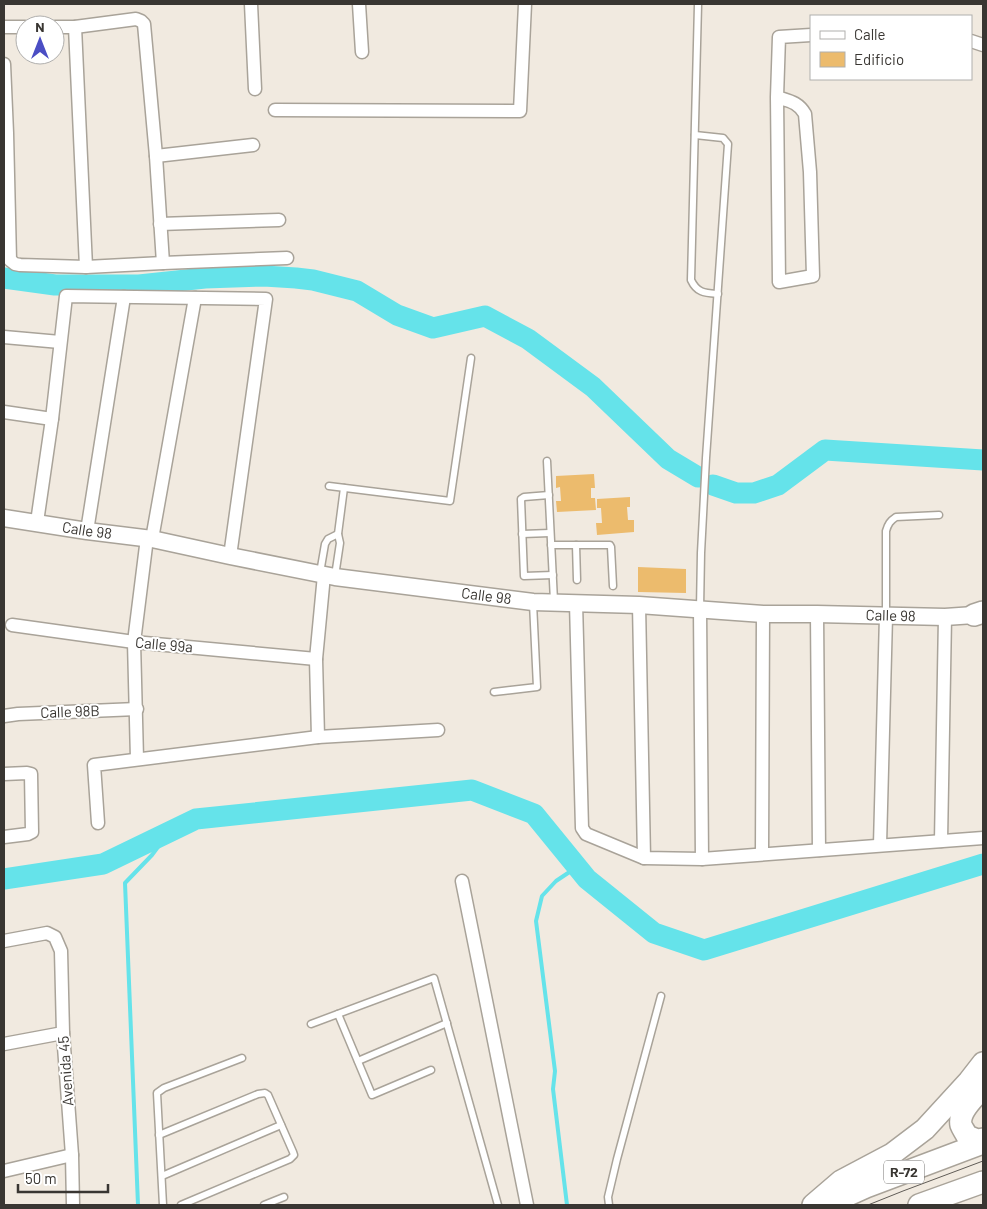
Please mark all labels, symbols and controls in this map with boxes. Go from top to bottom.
north arrow [15,15,65,65]
legend [810,15,972,80]
text: N [35,18,45,35]
text: Calle [854,25,886,43]
text: Edificio [854,50,904,68]
street label: Calle 98 [61,517,113,542]
street label: Calle 98 [460,583,513,607]
street label: Calle 98 [865,605,916,624]
street label: Calle 99a [134,633,194,655]
street label: Calle 98B [40,701,100,721]
street label: Avenida 45 [54,1035,76,1107]
road number: R-72 [884,1160,924,1184]
scale bar [18,1162,108,1194]
text: 50 m [25,1169,57,1187]

